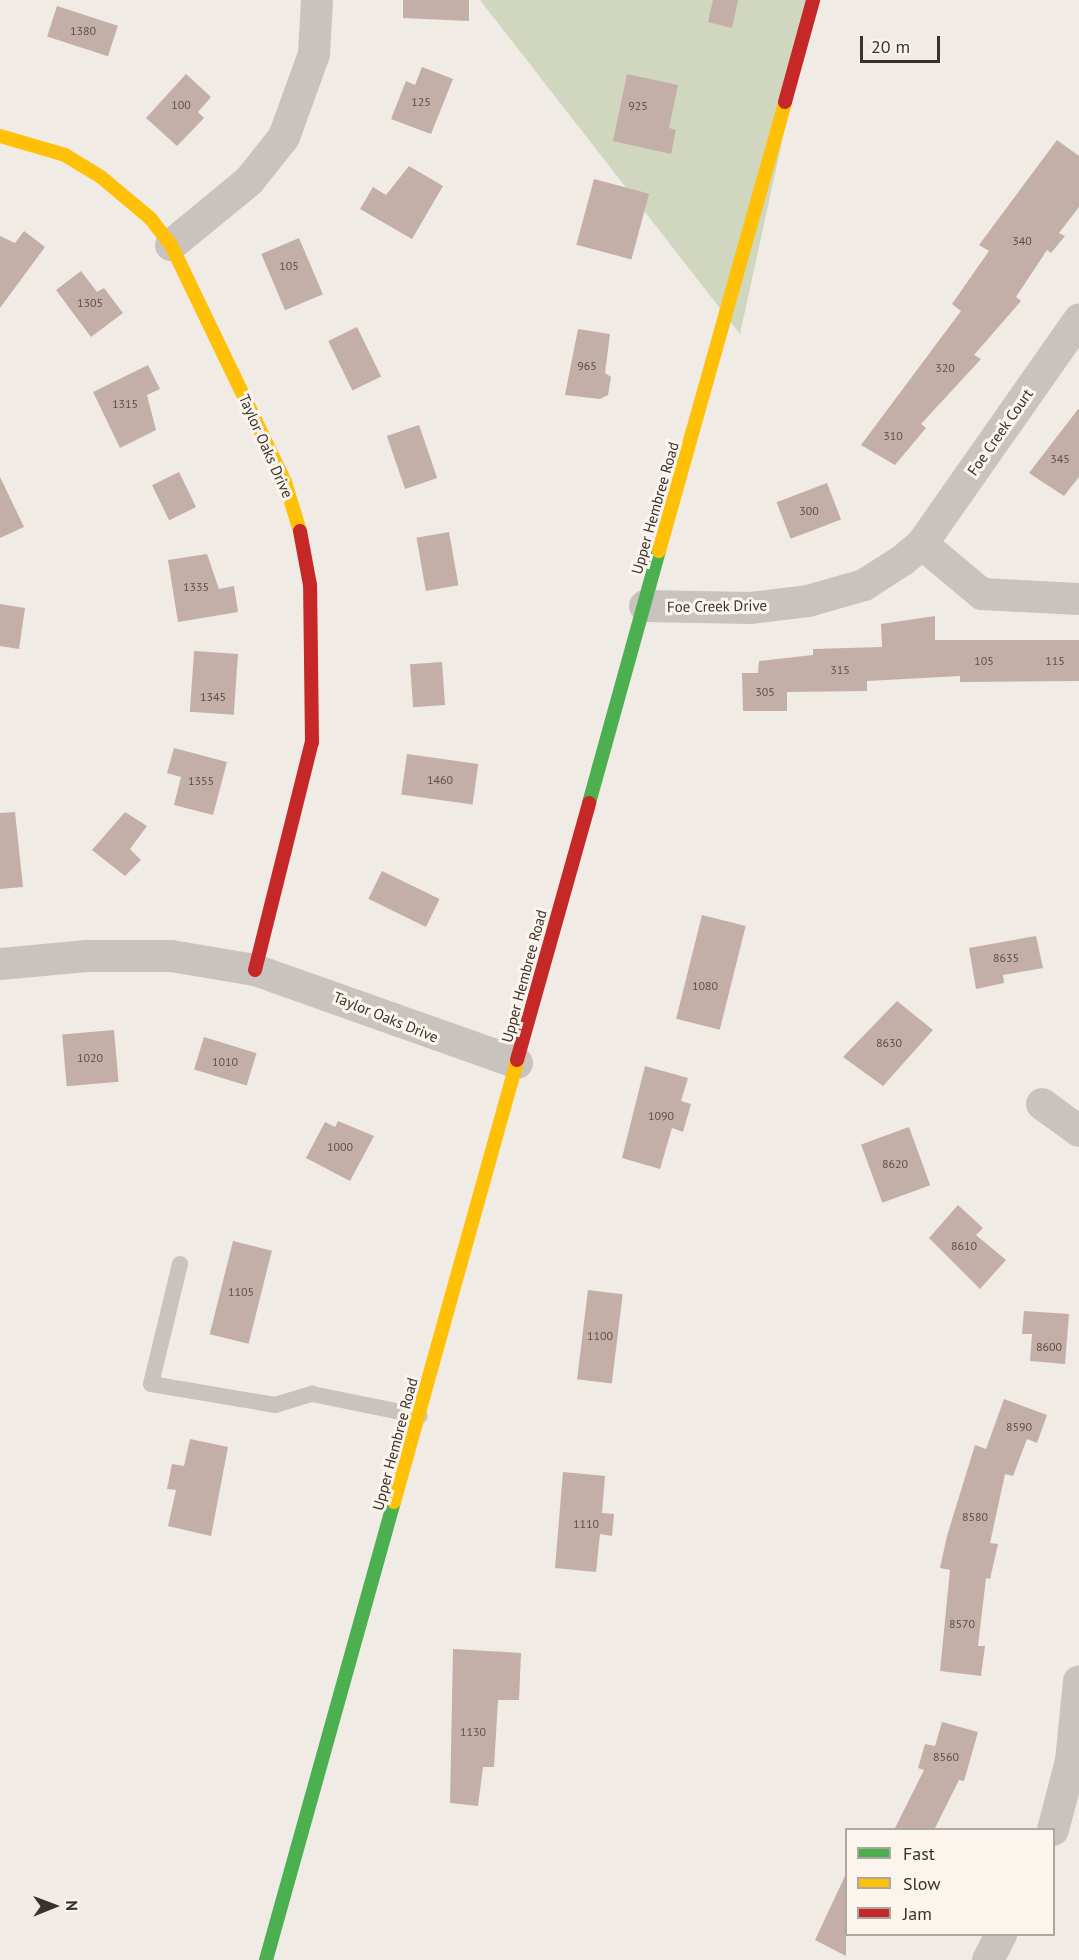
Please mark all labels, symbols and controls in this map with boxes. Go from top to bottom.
house number: 1380 [70,24,96,38]
scale bar [863,24,942,62]
text: 20 m [871,35,910,58]
house number: 125 [411,95,431,109]
house number: 100 [171,98,191,112]
house number: 925 [628,99,648,113]
house number: 340 [1012,234,1032,248]
house number: 105 [279,259,299,273]
house number: 1305 [77,296,103,310]
house number: 965 [577,359,597,373]
house number: 320 [935,361,955,375]
street label: Foe Creek Court [963,385,1037,479]
street label: Taylor Oaks Drive [235,391,297,501]
house number: 1315 [112,397,138,411]
house number: 310 [883,429,903,443]
street label: Upper Hembree Road [628,440,682,576]
house number: 345 [1050,452,1070,466]
house number: 300 [799,504,819,518]
house number: 1335 [183,580,209,594]
street label: Foe Creek Drive [666,596,768,616]
house number: 105 [974,654,994,668]
house number: 115 [1045,654,1065,668]
house number: 315 [830,663,850,677]
house number: 305 [755,685,775,699]
house number: 1345 [200,690,226,704]
house number: 1460 [427,773,453,787]
house number: 1355 [188,774,214,788]
street label: Upper Hembree Road [498,908,550,1044]
house number: 8635 [993,951,1019,965]
house number: 1080 [692,979,718,993]
street label: Taylor Oaks Drive [331,988,441,1046]
house number: 8630 [876,1036,902,1050]
house number: 1020 [77,1051,103,1065]
house number: 1010 [212,1055,238,1069]
house number: 1090 [648,1109,674,1123]
house number: 1000 [327,1140,353,1154]
house number: 8620 [882,1157,908,1171]
house number: 8610 [951,1239,977,1253]
house number: 1105 [228,1285,254,1299]
house number: 1100 [587,1329,613,1343]
house number: 8600 [1036,1340,1062,1354]
street label: Upper Hembree Road [369,1376,421,1512]
house number: 8590 [1006,1420,1032,1434]
house number: 8580 [962,1510,988,1524]
house number: 1110 [573,1517,599,1531]
house number: 8570 [949,1617,975,1631]
house number: 1130 [460,1725,486,1739]
house number: 8560 [933,1750,959,1764]
legend [845,1828,1055,1936]
text: Fast [903,1842,935,1865]
text: Slow [903,1872,941,1895]
north arrow [24,1876,84,1936]
text: N [62,1900,82,1911]
text: Jam [903,1902,932,1925]

